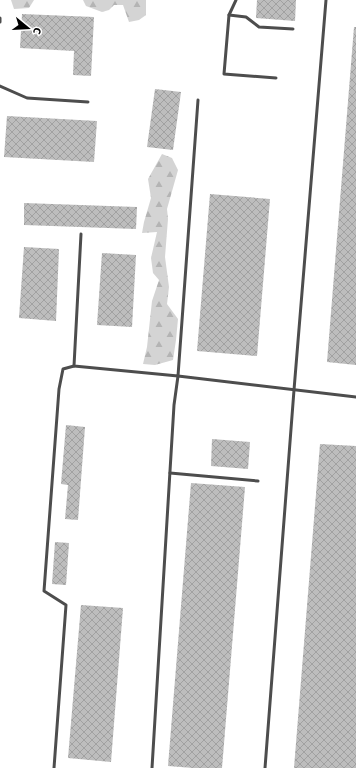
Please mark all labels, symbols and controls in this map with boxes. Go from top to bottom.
north arrow [8,8,48,48]
text: С [29,26,45,37]

